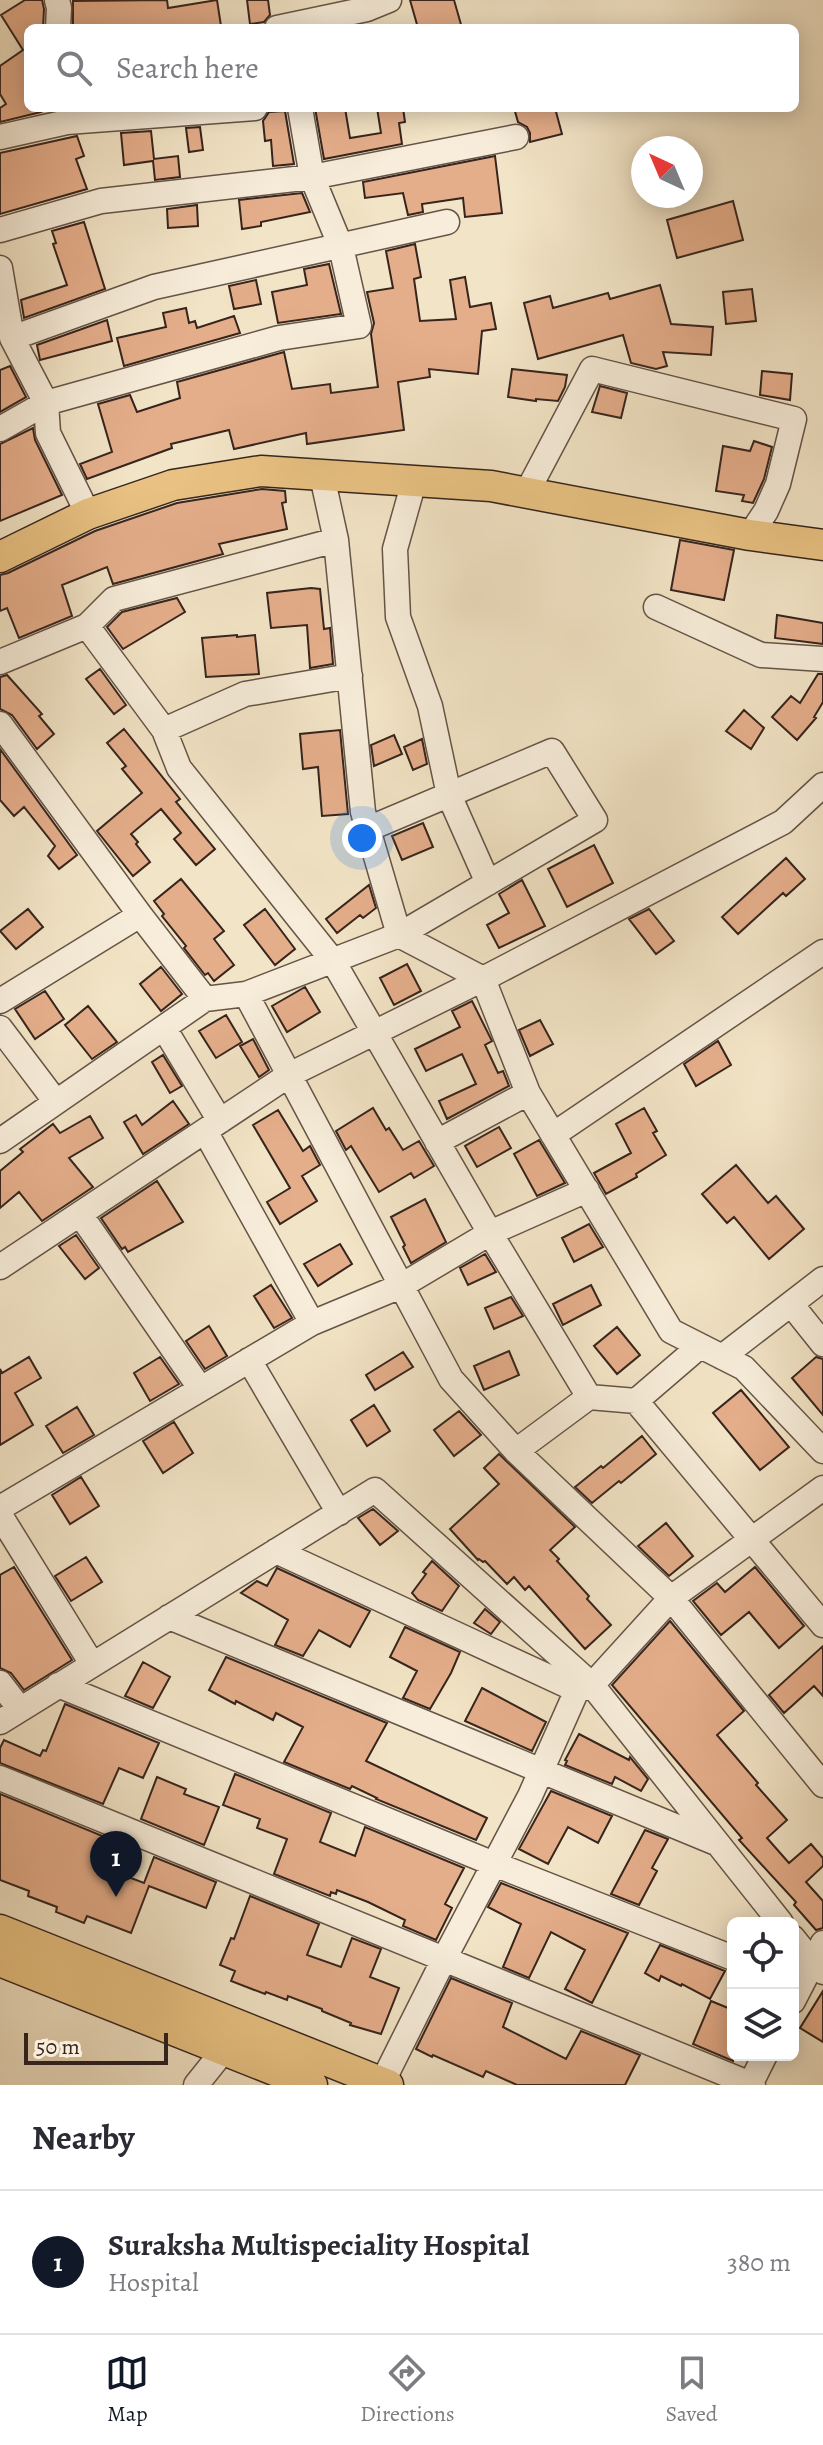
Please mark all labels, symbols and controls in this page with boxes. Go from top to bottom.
search box [24,24,799,112]
icon: search [52,46,96,90]
text: Search here [116,48,259,88]
north arrow [631,136,703,208]
your location [342,818,382,858]
pin: 1 [90,1831,142,1897]
map controls [727,1917,799,2061]
button: locate [727,1917,799,1989]
button: layers [727,1989,799,2061]
scale bar [24,2029,168,2065]
text: 50 m [36,2032,80,2062]
text: Nearby [32,2114,135,2161]
text: Suraksha Multispeciality Hospital [108,2225,529,2265]
text: 1 [53,2245,63,2280]
text: 380 m [727,2245,791,2280]
text: Hospital [108,2265,199,2300]
tab: Map [105,2351,149,2429]
tab: Directions [360,2351,455,2429]
tab: Saved [665,2351,718,2429]

